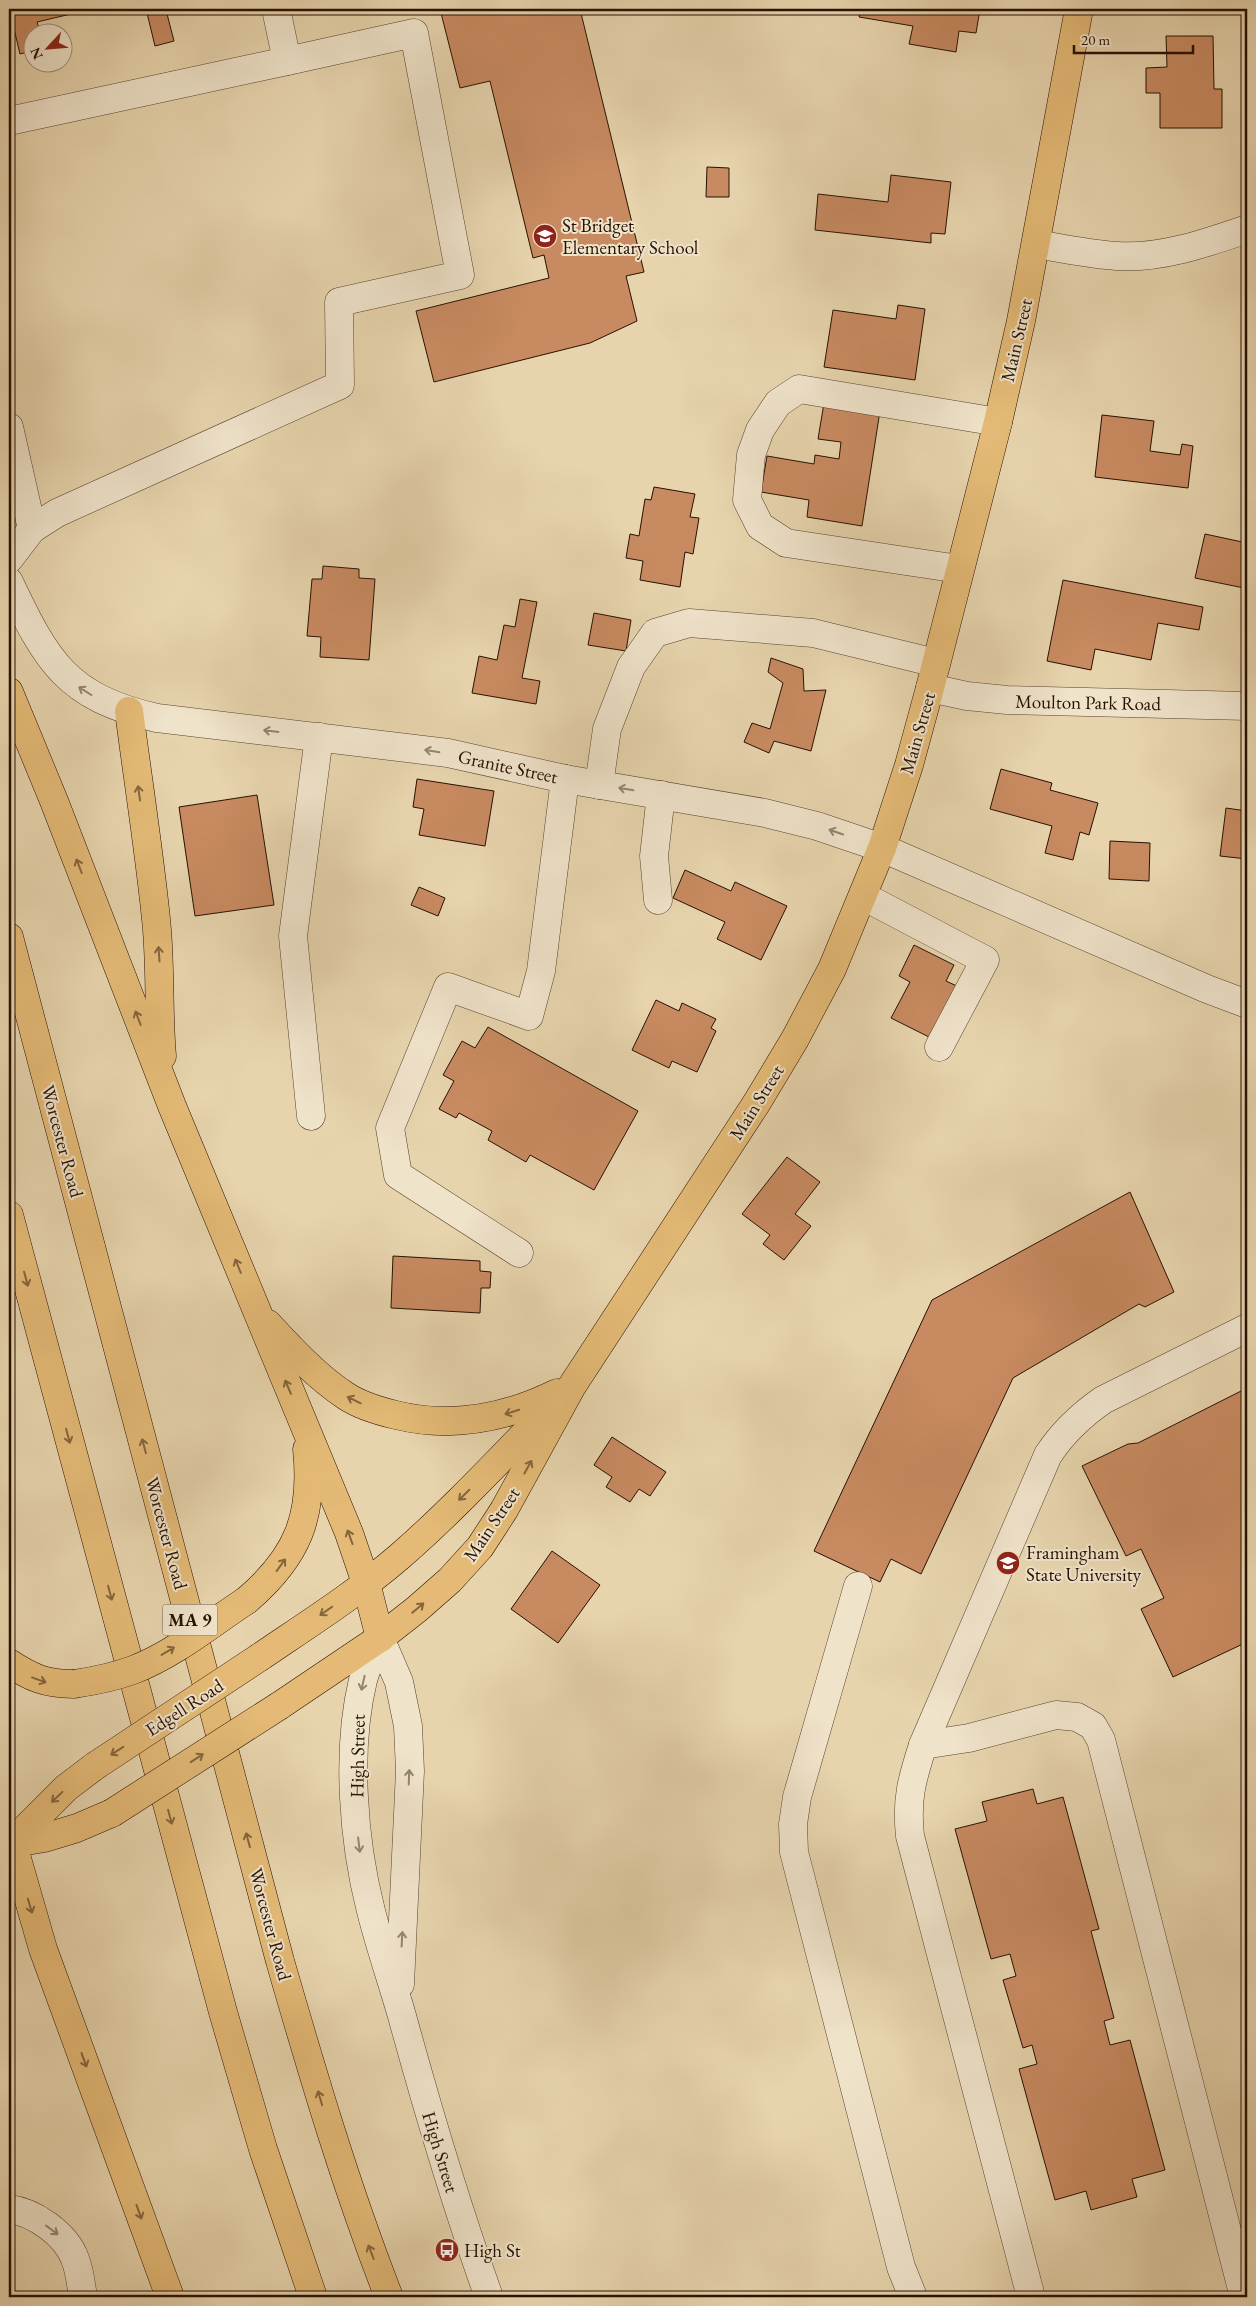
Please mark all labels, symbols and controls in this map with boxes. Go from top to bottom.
north arrow [22,22,72,72]
scale bar [1074,22,1192,54]
text: 20 m [1081,30,1110,49]
text: N [25,44,47,63]
place label: St Bridget Elementary School [562,213,699,260]
school or university icon: St Bridget Elementary School [532,223,558,249]
street label: Main Street [995,296,1038,384]
one-way arrow [78,685,92,695]
street label: Main Street [894,689,941,777]
street label: Moulton Park Road [1015,689,1162,716]
one-way arrow [263,726,279,736]
street label: Granite Street [456,744,560,789]
one-way arrow [424,746,440,756]
one-way arrow [618,784,634,794]
one-way arrow [134,785,144,801]
one-way arrow [829,827,844,836]
one-way arrow [74,859,83,874]
one-way arrow [154,946,163,962]
one-way arrow [133,1010,142,1026]
street label: Main Street [723,1060,789,1145]
street label: Worcester Road [36,1082,90,1200]
one-way arrow [232,1259,242,1274]
one-way arrow [22,1270,31,1286]
one-way arrow [283,1380,293,1395]
one-way arrow [347,1395,362,1404]
one-way arrow [504,1408,520,1417]
one-way arrow [64,1427,73,1443]
one-way arrow [139,1439,148,1455]
one-way arrow [523,1459,533,1474]
street label: Worcester Road [140,1474,194,1592]
street label: Main Street [457,1482,525,1566]
one-way arrow [458,1489,470,1501]
one-way arrow [345,1530,354,1546]
place label: Framingham State University [1026,1540,1142,1587]
school or university icon: Framingham State University [995,1550,1021,1576]
one-way arrow [276,1558,286,1572]
one-way arrow [105,1584,115,1600]
one-way arrow [412,1602,425,1613]
road number: MA 9 [162,1604,218,1636]
one-way arrow [319,1606,333,1616]
one-way arrow [161,1646,175,1656]
street label: Edgell Road [140,1673,228,1742]
one-way arrow [358,1675,367,1691]
one-way arrow [31,1676,47,1685]
street label: High Street [344,1714,371,1798]
one-way arrow [110,1746,124,1756]
one-way arrow [190,1753,204,1763]
one-way arrow [405,1769,414,1785]
one-way arrow [50,1791,63,1803]
one-way arrow [165,1809,175,1825]
one-way arrow [243,1832,252,1848]
one-way arrow [354,1836,364,1852]
street label: Worcester Road [244,1865,298,1983]
one-way arrow [25,1898,35,1914]
one-way arrow [397,1932,407,1948]
one-way arrow [80,2051,89,2067]
one-way arrow [314,2090,324,2106]
street label: High Street [416,2108,465,2196]
one-way arrow [135,2204,144,2220]
one-way arrow [45,2225,58,2236]
bus stop icon: High St [434,2237,460,2263]
place label: High St [464,2238,521,2263]
one-way arrow [366,2245,375,2260]

